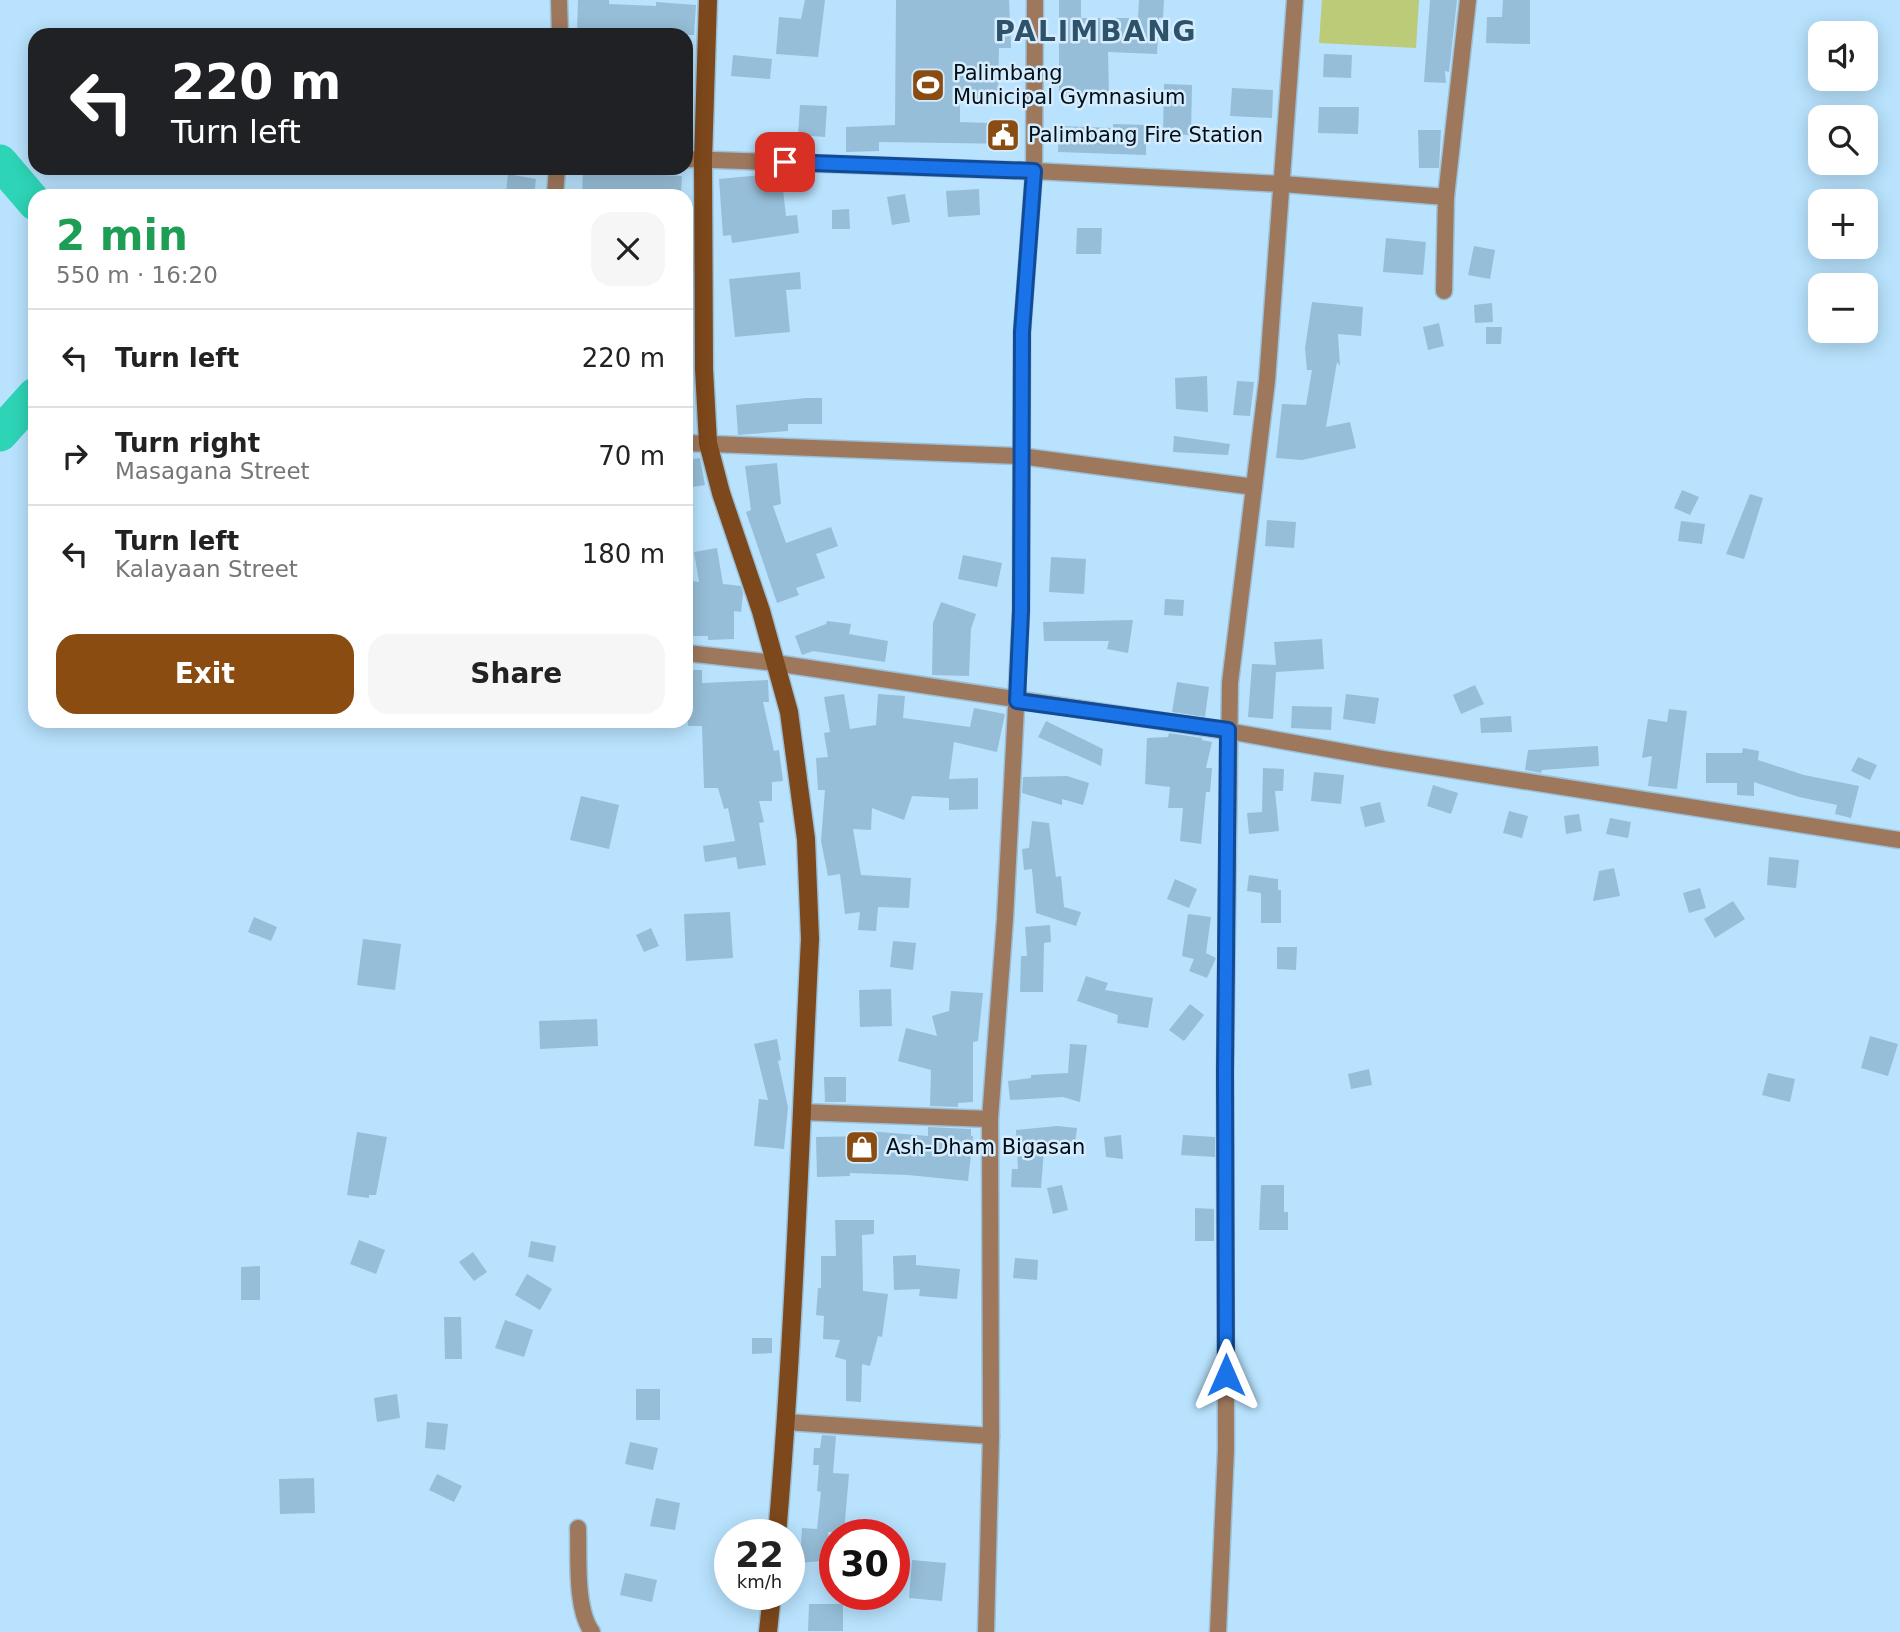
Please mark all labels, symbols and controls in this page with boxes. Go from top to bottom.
district label: PALIMBANG [994,15,1198,48]
map controls [1808,21,1878,343]
button: sound [1808,21,1878,91]
text: 220 m [171,54,341,111]
icon: left [56,56,147,147]
place label: Palimbang Municipal Gymnasium [953,61,1186,109]
sports icon: Palimbang Municipal Gymnasium [909,66,947,104]
button: search [1808,105,1878,175]
text: Turn left [171,113,301,151]
public building icon: Palimbang Fire Station [984,116,1022,154]
place label: Palimbang Fire Station [1028,123,1263,147]
pin [755,132,815,192]
icon: arrive [766,143,804,181]
button: + [1808,189,1878,259]
text: 2 min [56,211,188,260]
button: close [591,212,665,286]
text: 550 m · 16:20 [56,262,218,288]
button: − [1808,273,1878,343]
icon: left [56,339,94,377]
text: Turn left [115,343,239,373]
text: 220 m [582,343,665,373]
text: Turn right [115,428,260,458]
icon: right [56,437,94,475]
text: 70 m [598,441,665,471]
text: Masagana Street [115,458,310,484]
text: Turn left [115,526,239,556]
icon: left [56,535,94,573]
text: 180 m [582,539,665,569]
text: Kalayaan Street [115,556,298,582]
button: Exit [56,634,354,714]
button: Share [368,634,665,714]
shop icon: Ash-Dham Bigasan [843,1128,881,1166]
place label: Ash-Dham Bigasan [886,1135,1085,1159]
position arrow [1189,1338,1263,1412]
speed limit sign: 30 [819,1519,910,1610]
text: 22 [735,1535,784,1575]
text: km/h [737,1571,782,1592]

